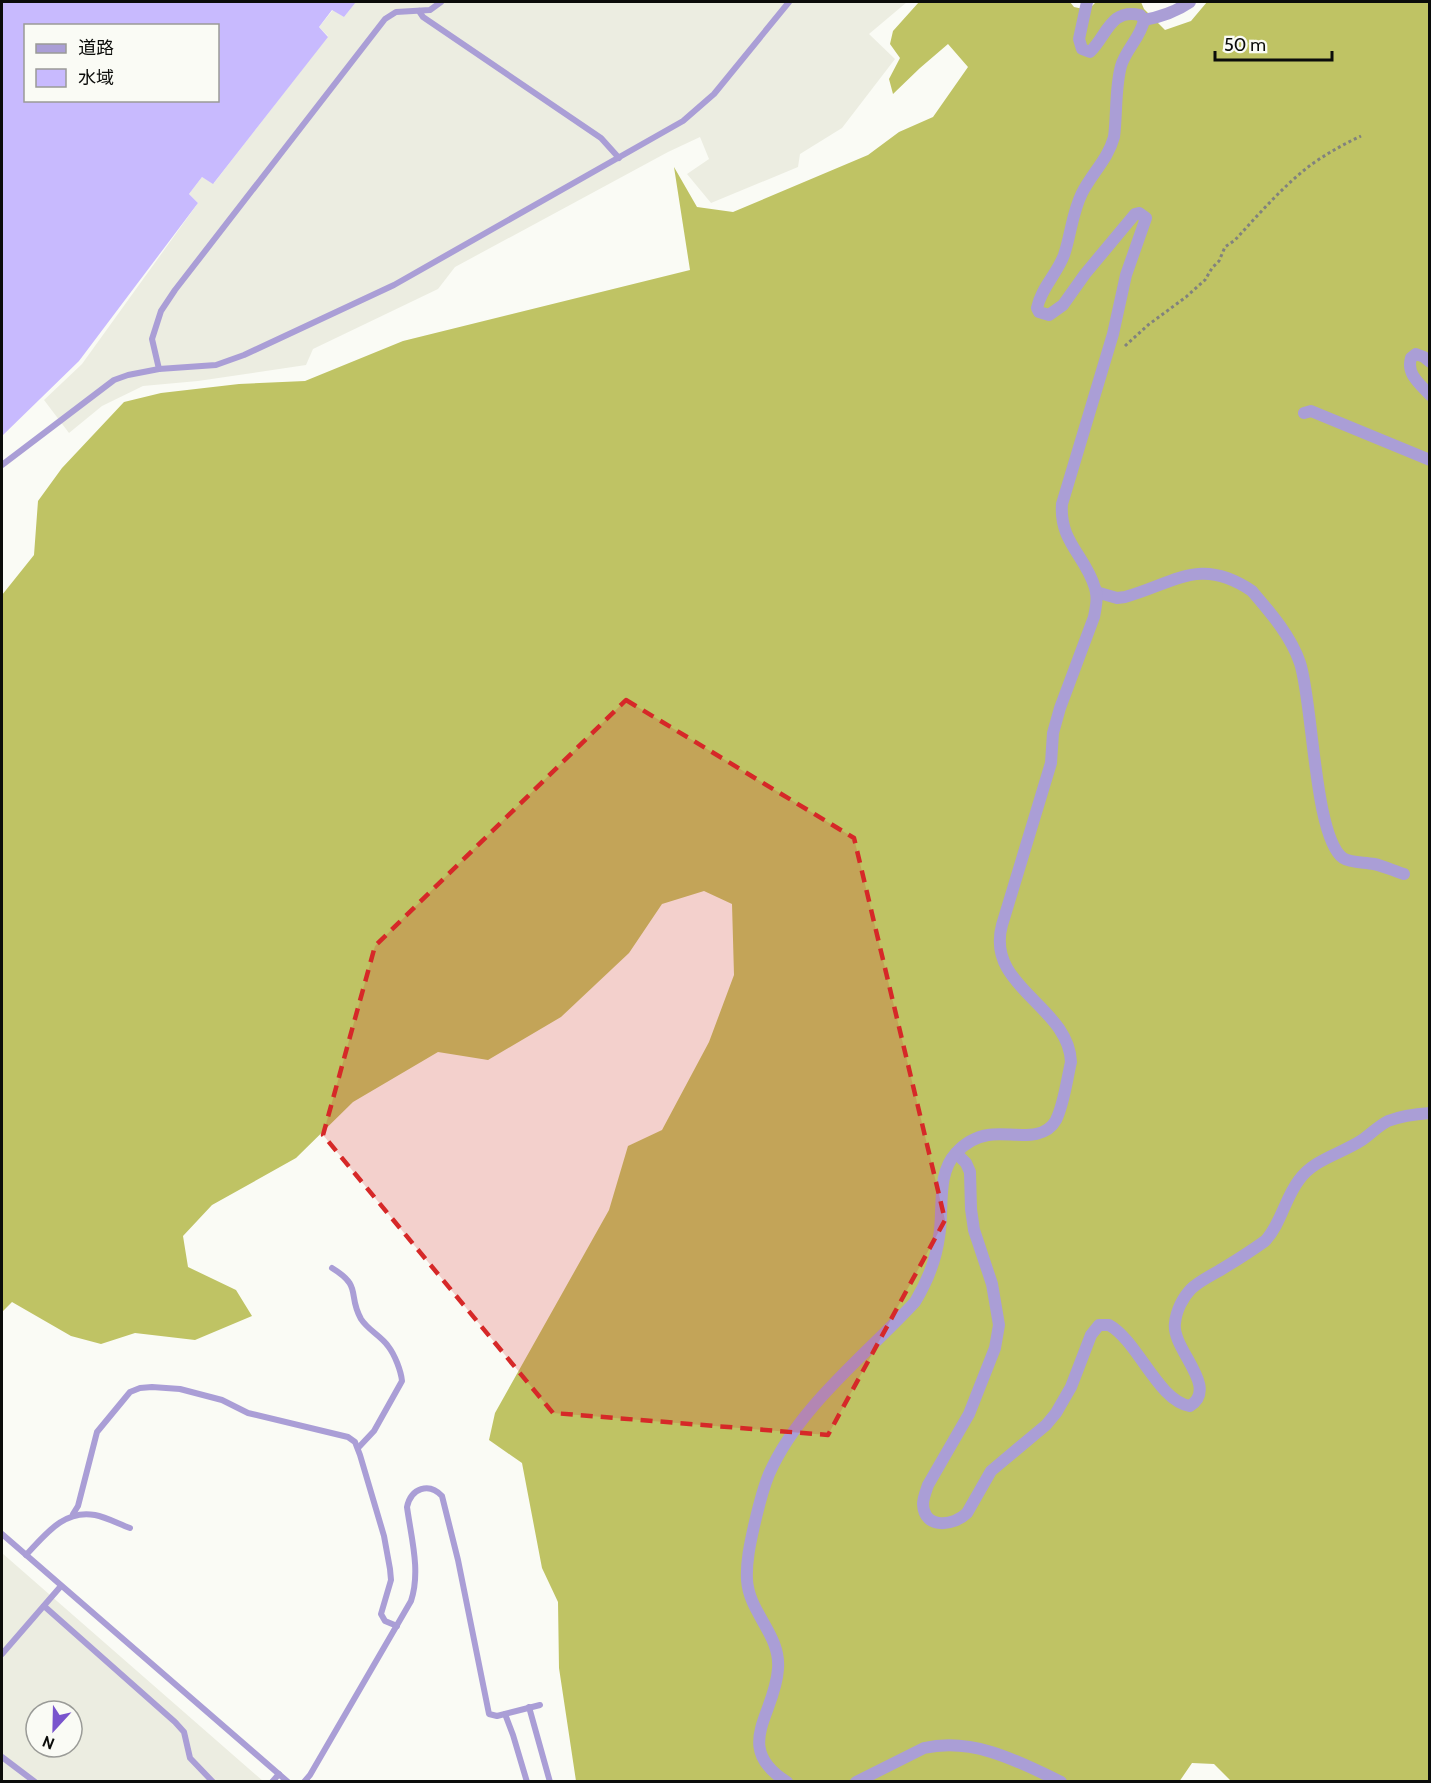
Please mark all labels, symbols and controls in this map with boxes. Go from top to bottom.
legend [24,24,219,102]
scale bar [1215,24,1332,62]
text: 50 m [1224,34,1266,56]
text: 道路 [78,37,114,59]
text: 水域 [78,67,114,89]
north arrow [24,1699,84,1759]
text: N [40,1732,57,1753]

